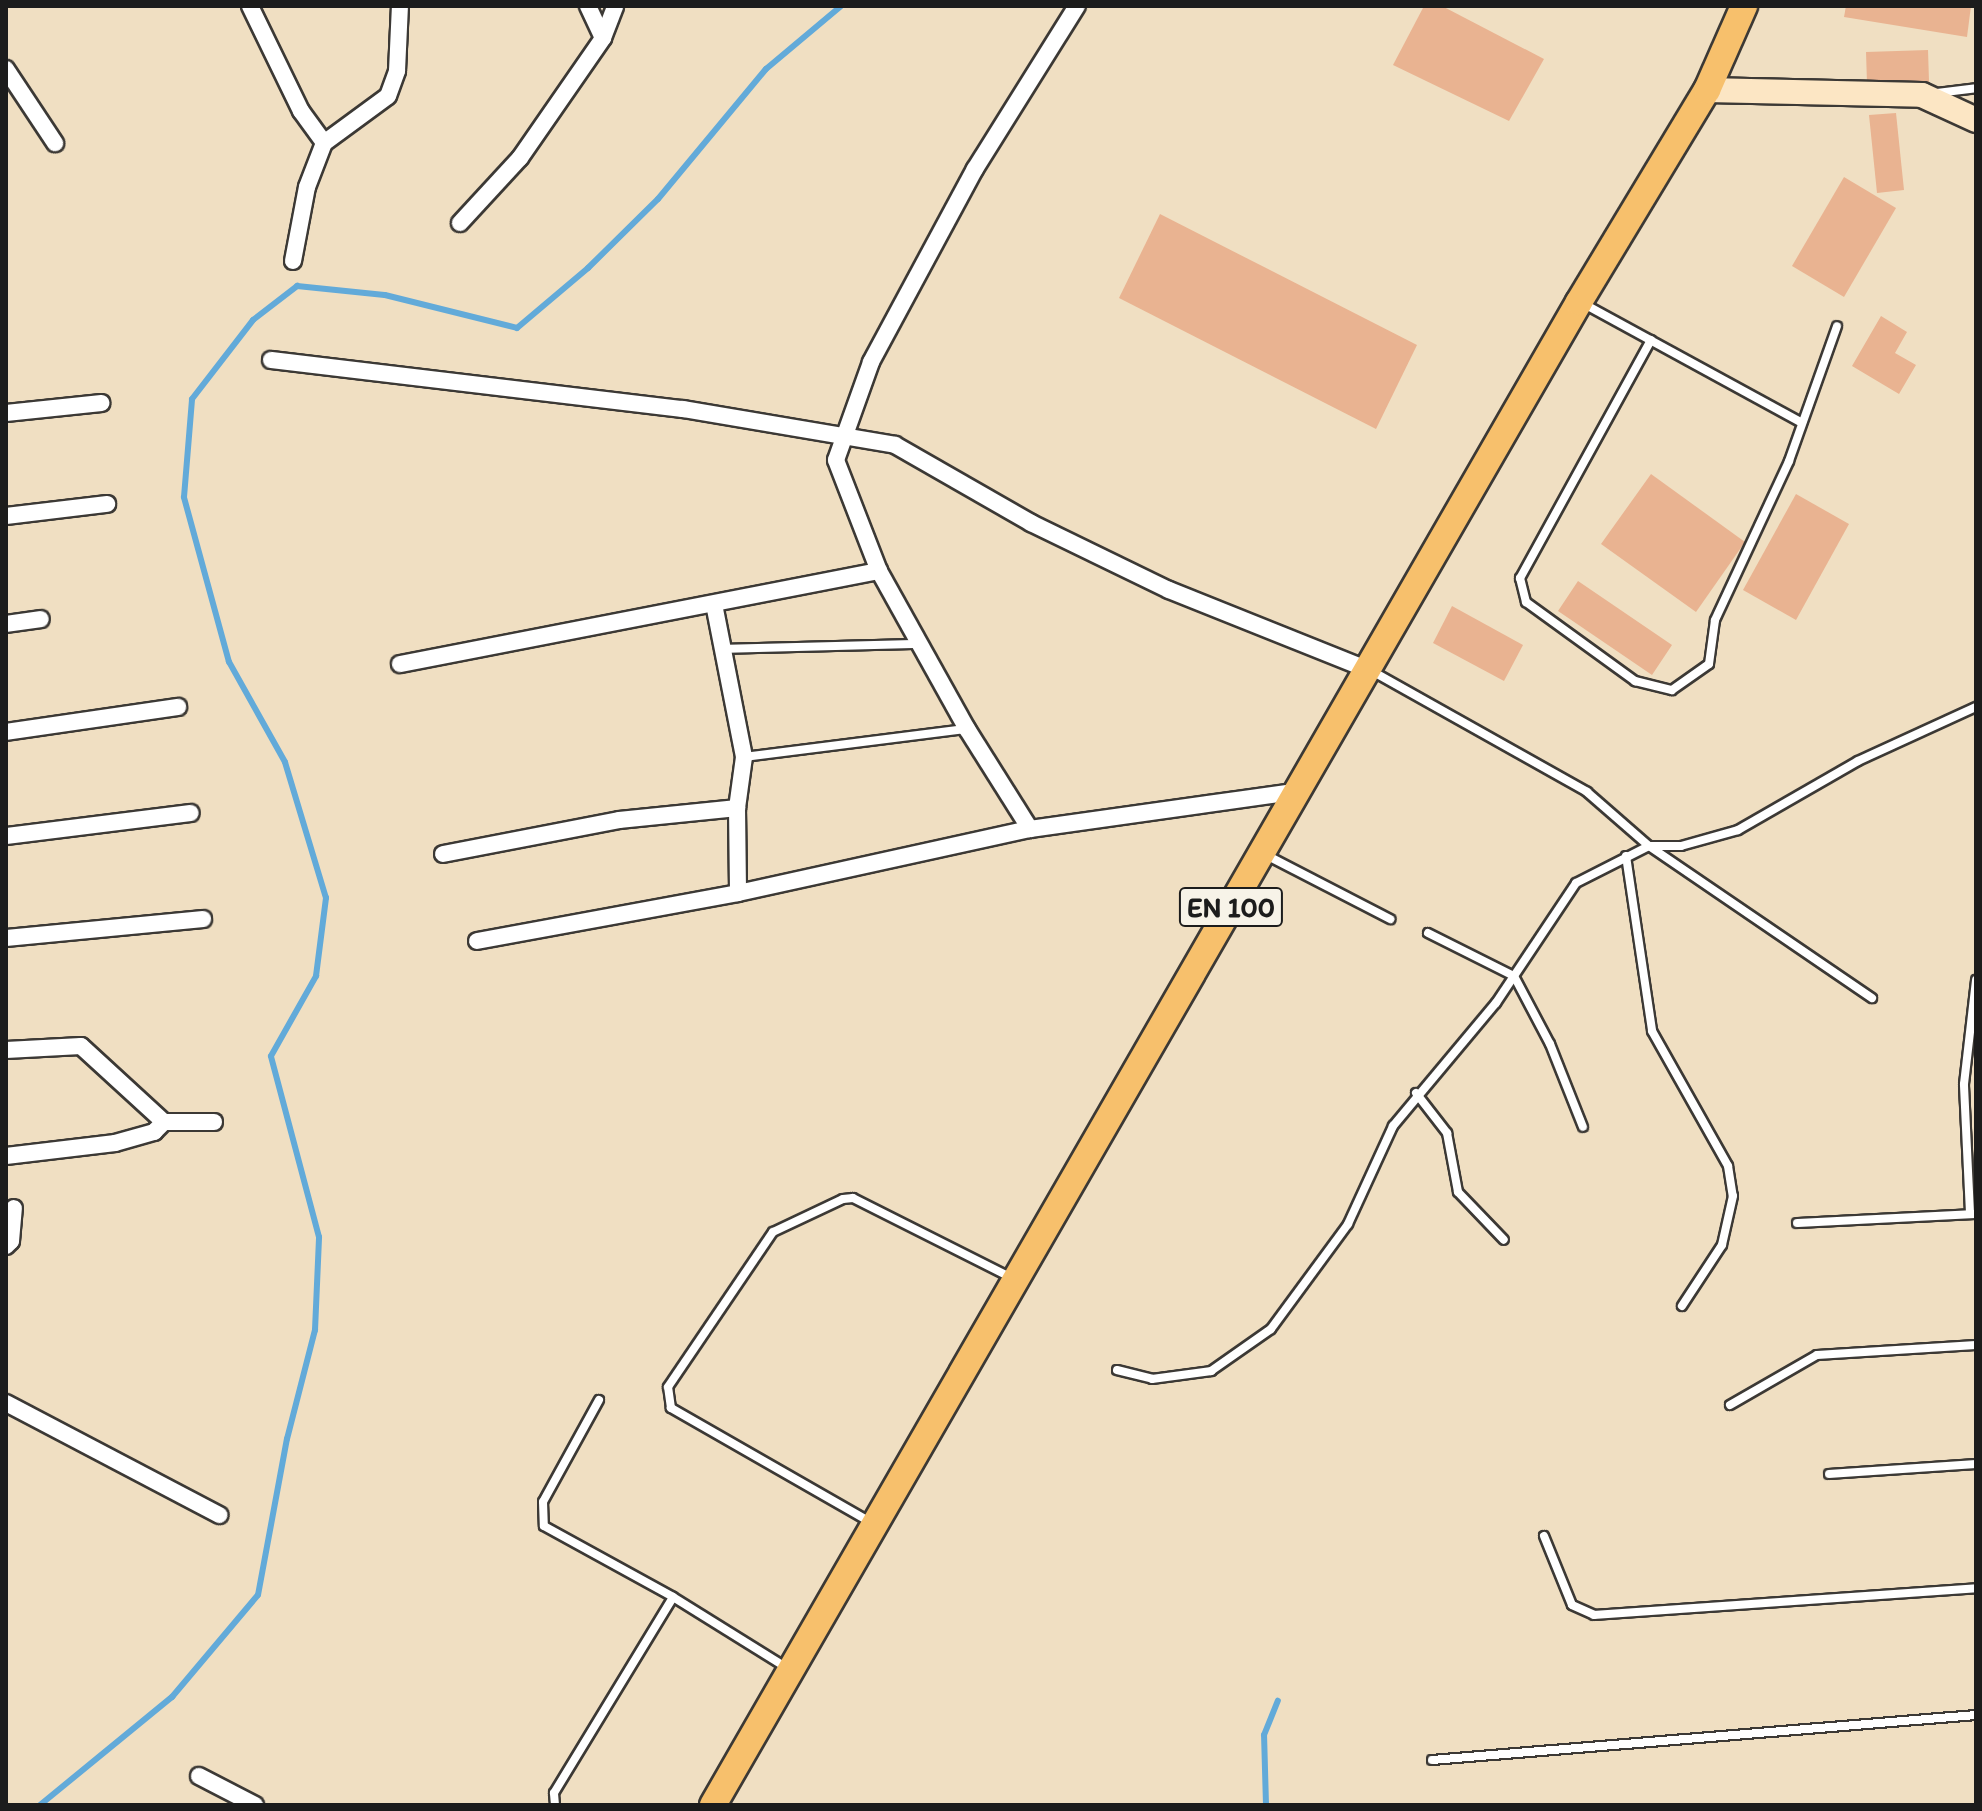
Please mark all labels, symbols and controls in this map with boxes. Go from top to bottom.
road number: EN 100 [1177,883,1285,931]

